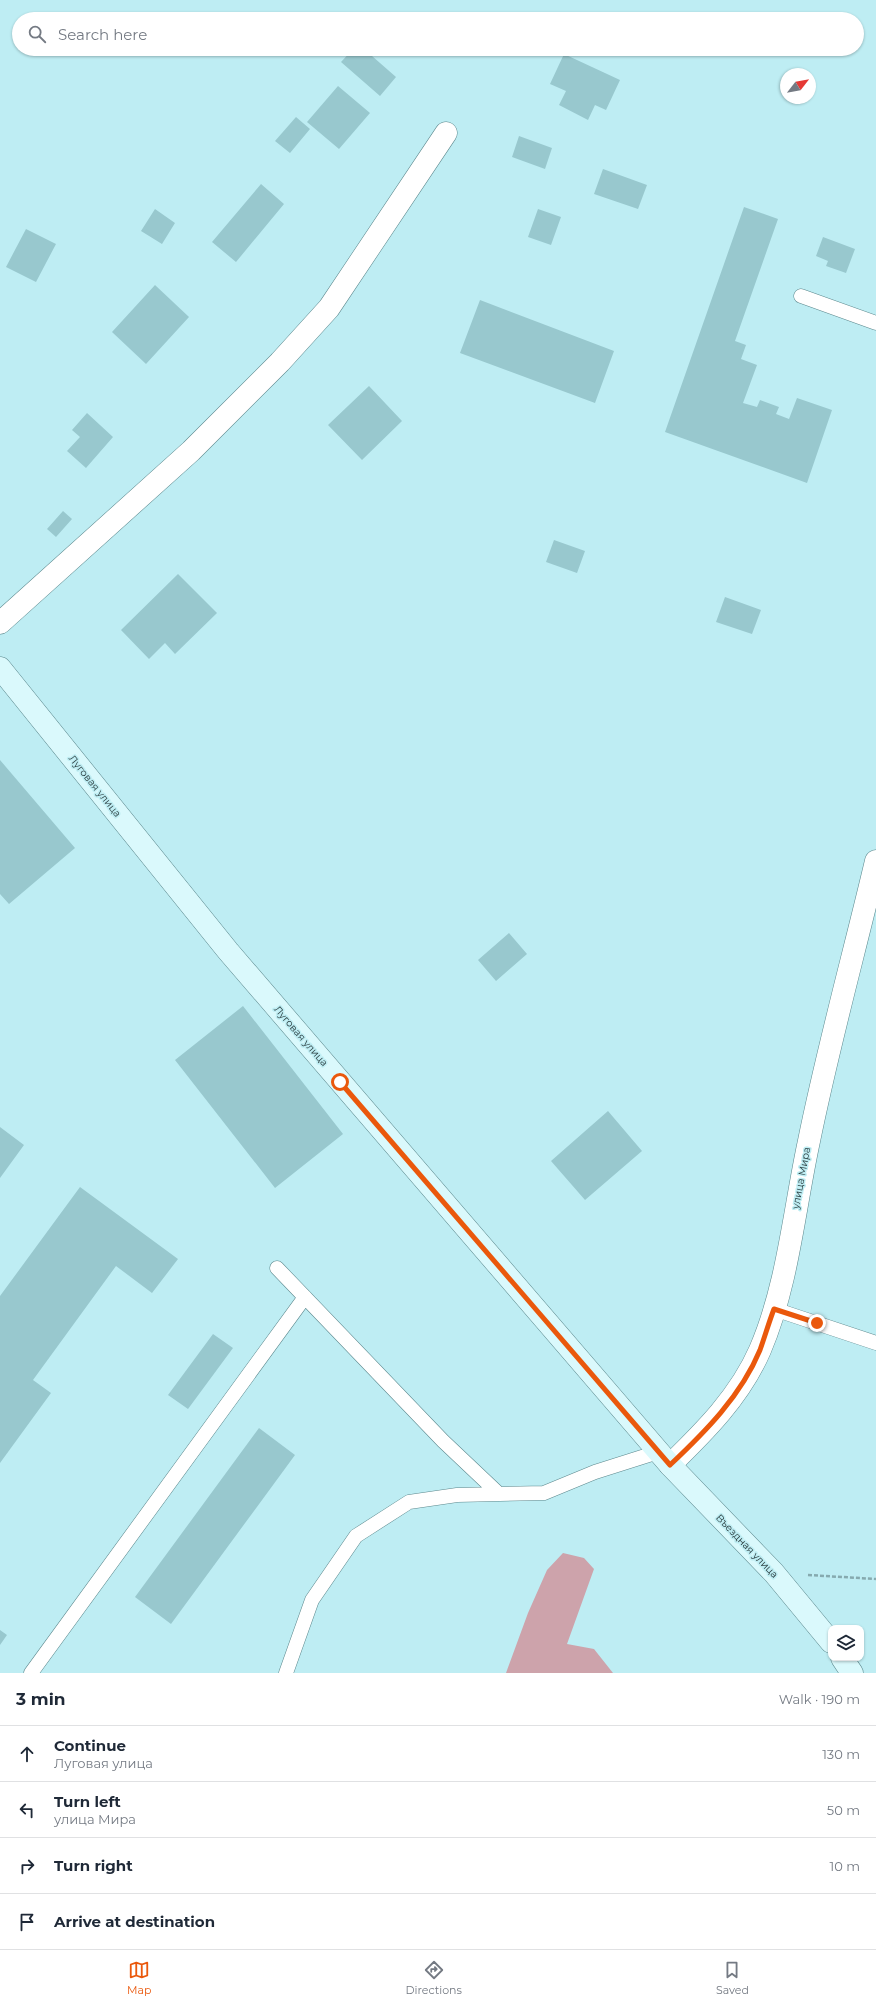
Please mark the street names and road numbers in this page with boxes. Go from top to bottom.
street label: Луговая улица [66,752,124,820]
street label: Луговая улица [271,1003,331,1069]
street label: улица Мира [788,1146,813,1211]
street label: Въездная улица [713,1511,781,1581]

